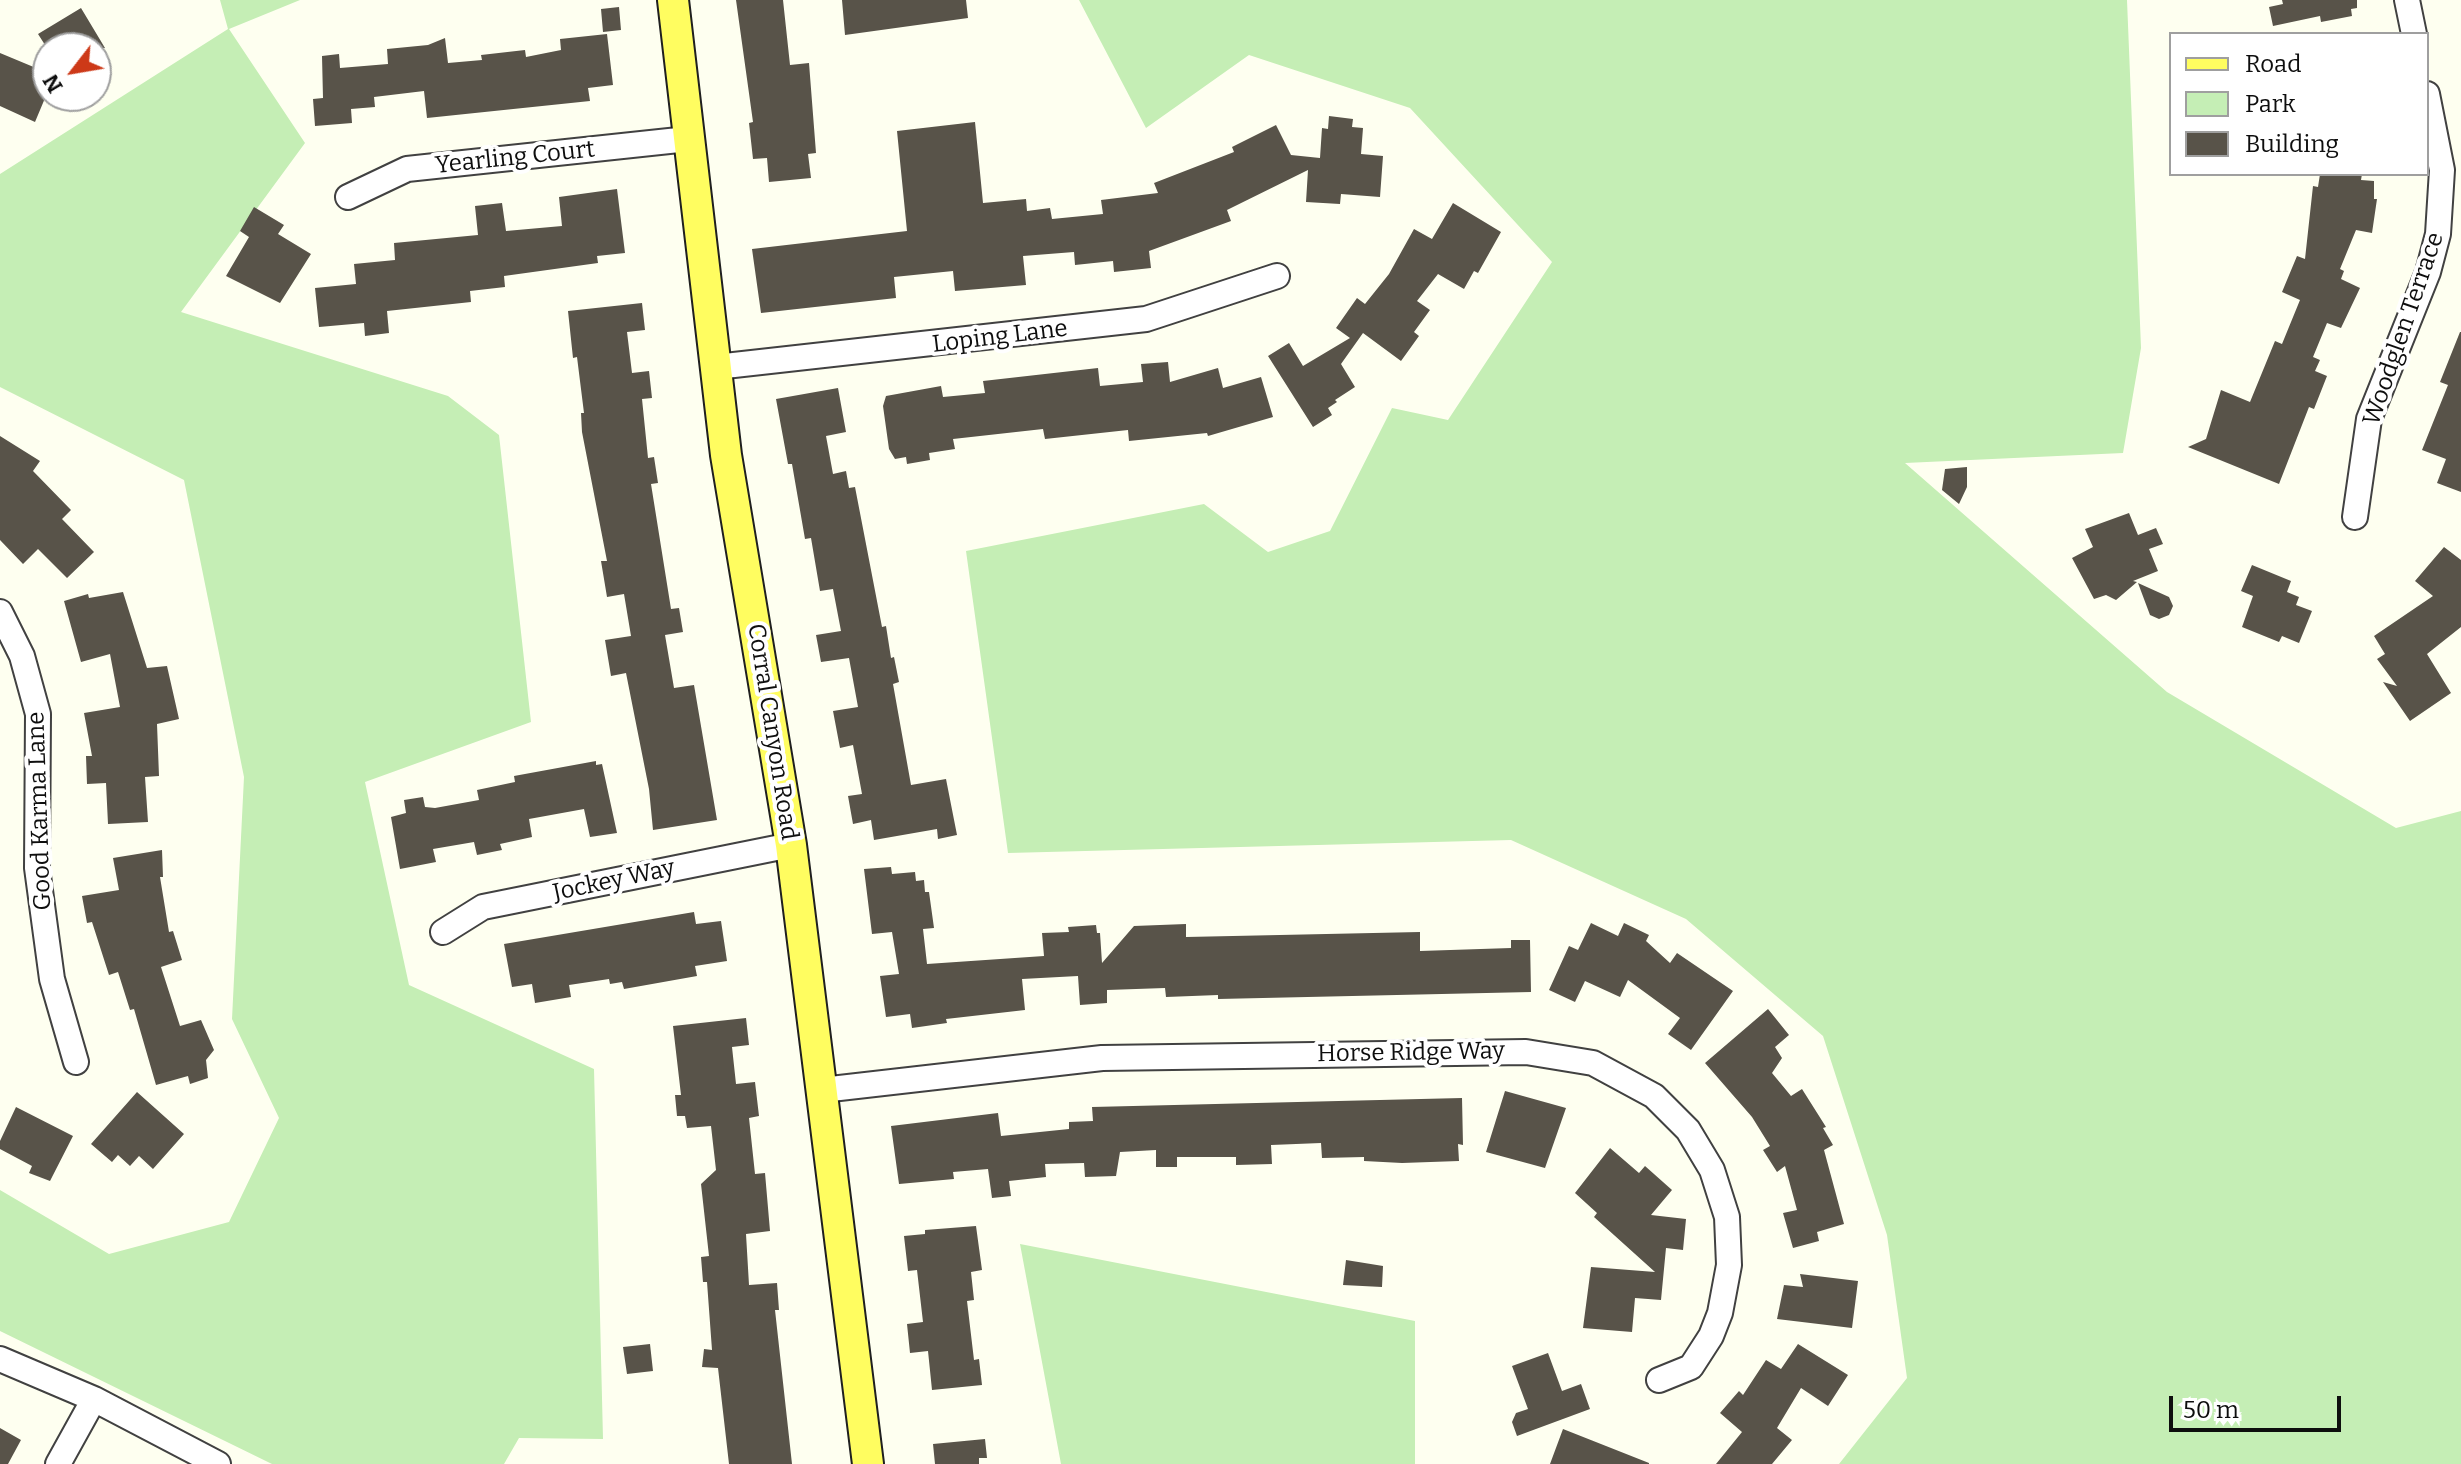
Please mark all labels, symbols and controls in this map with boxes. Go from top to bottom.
north arrow [32,32,112,112]
legend [2169,32,2429,176]
text: Road [2245,50,2301,78]
text: N [37,69,69,98]
text: Park [2245,90,2296,118]
text: Building [2245,130,2339,158]
street label: Yearling Court [434,135,596,181]
street label: Woodglen Terrace [2358,229,2450,429]
street label: Loping Lane [931,314,1069,360]
street label: Corral Canyon Road [741,622,803,842]
street label: Good Karma Lane [22,711,58,911]
street label: Jockey Way [550,854,678,908]
street label: Horse Ridge Way [1317,1037,1505,1069]
scale bar [2173,1380,2345,1430]
text: 50 m [2183,1396,2239,1424]

